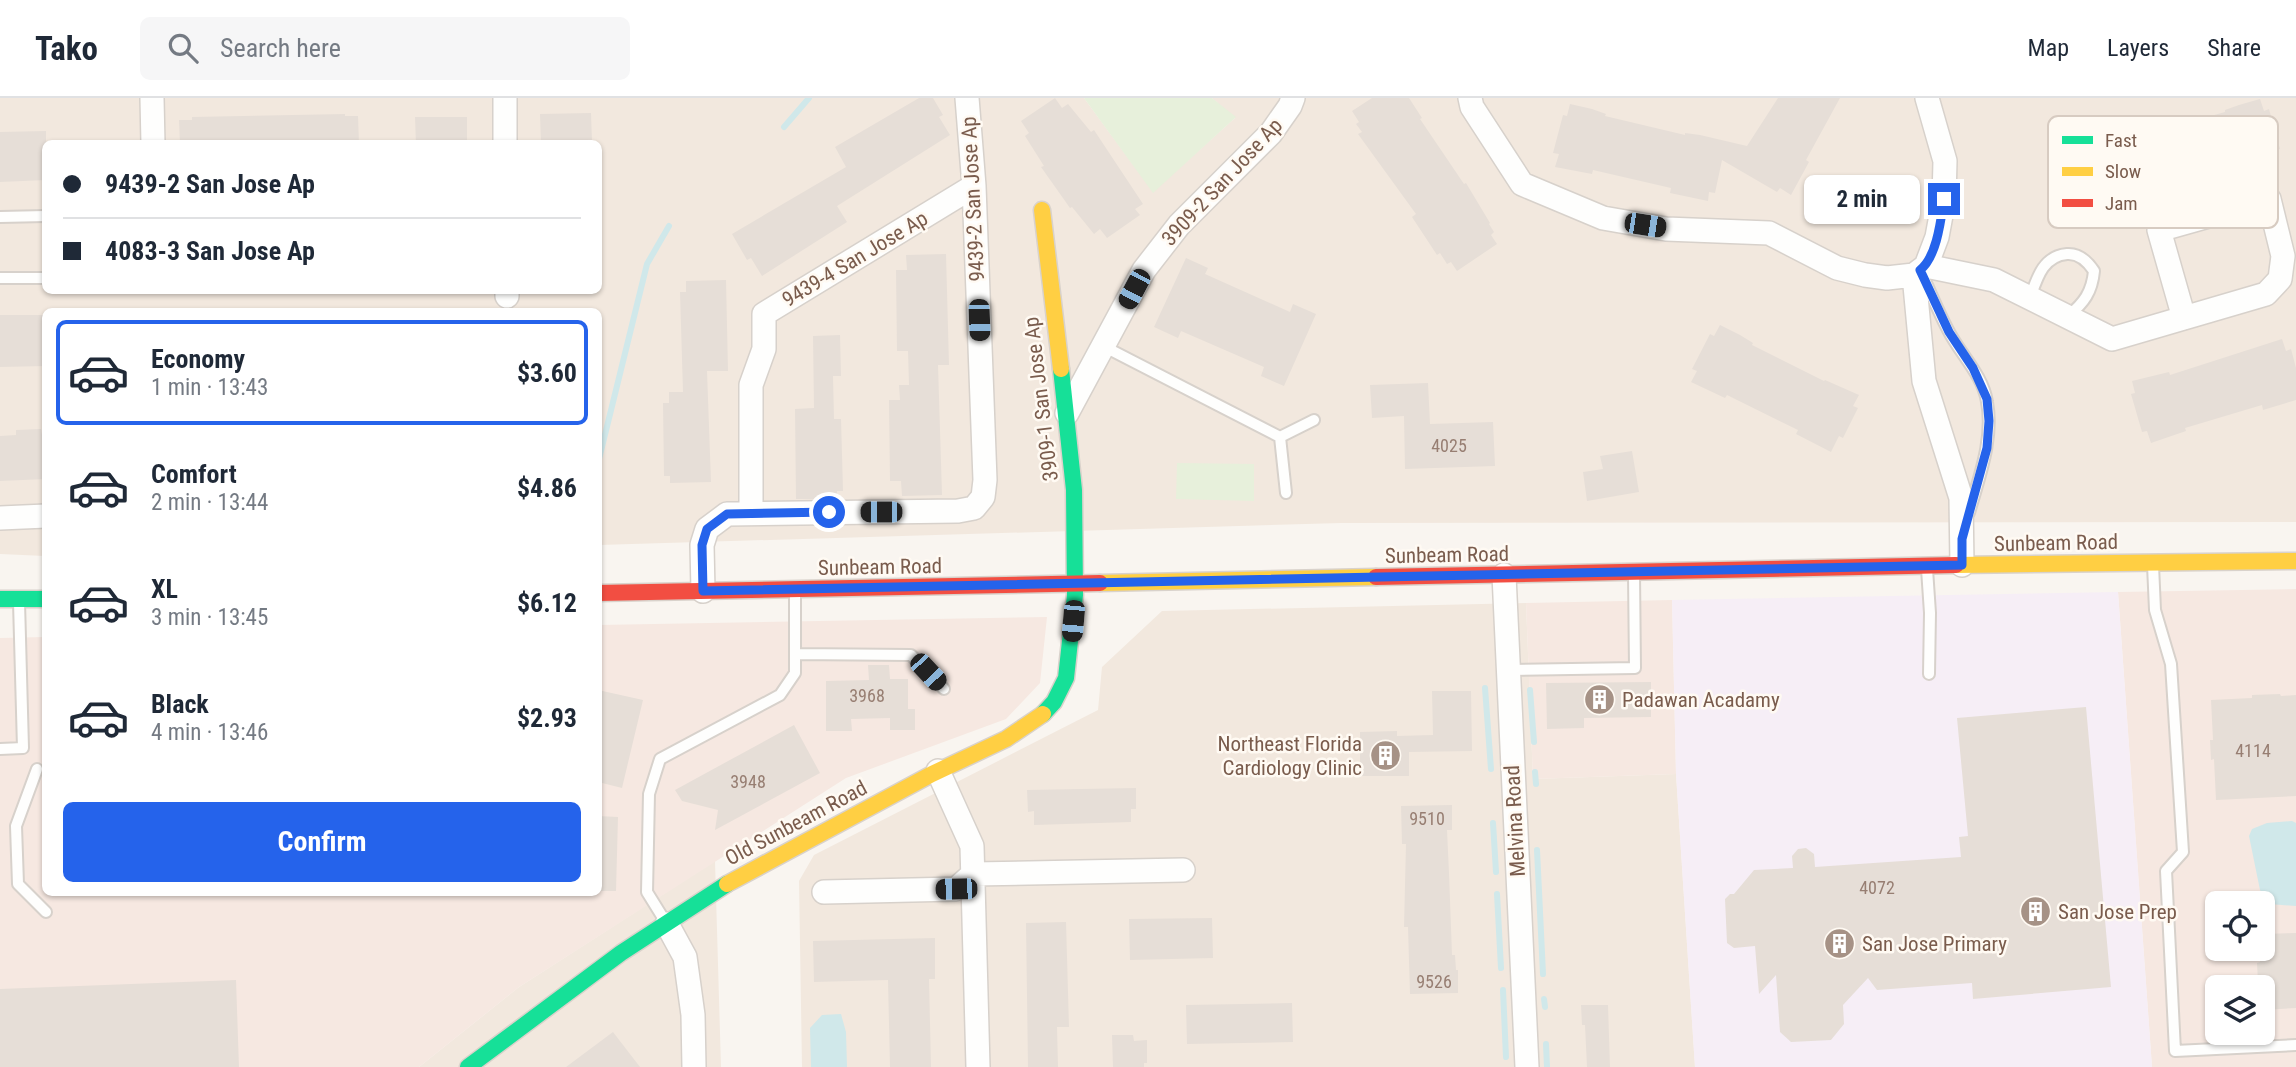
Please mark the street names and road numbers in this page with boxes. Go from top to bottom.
street label: 3909-2 San Jose Ap [1157,113,1287,251]
street label: 9439-2 San Jose Ap [957,116,989,282]
street label: 9439-4 San Jose Ap [778,206,932,312]
street label: 3909-1 San Jose Ap [1019,316,1063,482]
street label: Sunbeam Road [1994,530,2118,556]
street label: Sunbeam Road [1385,542,1509,568]
street label: Sunbeam Road [818,554,942,580]
street label: Melvina Road [1500,765,1530,877]
street label: Old Sunbeam Road [721,776,871,870]

